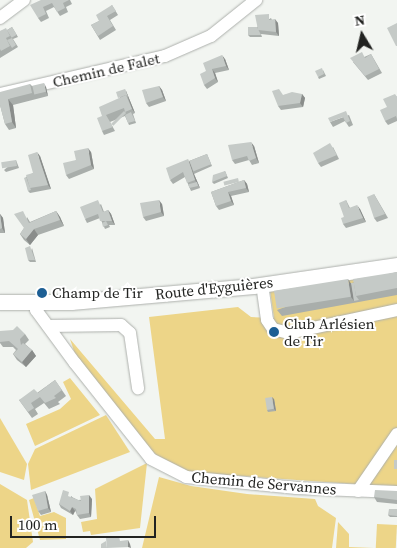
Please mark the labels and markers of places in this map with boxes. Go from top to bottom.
place label: Champ de Tir [52,284,143,302]
marker: Champ de Tir [36,287,48,299]
place label: Club Arlésien de Tir [284,314,375,349]
marker: Club Arlésien de Tir [268,326,280,338]

